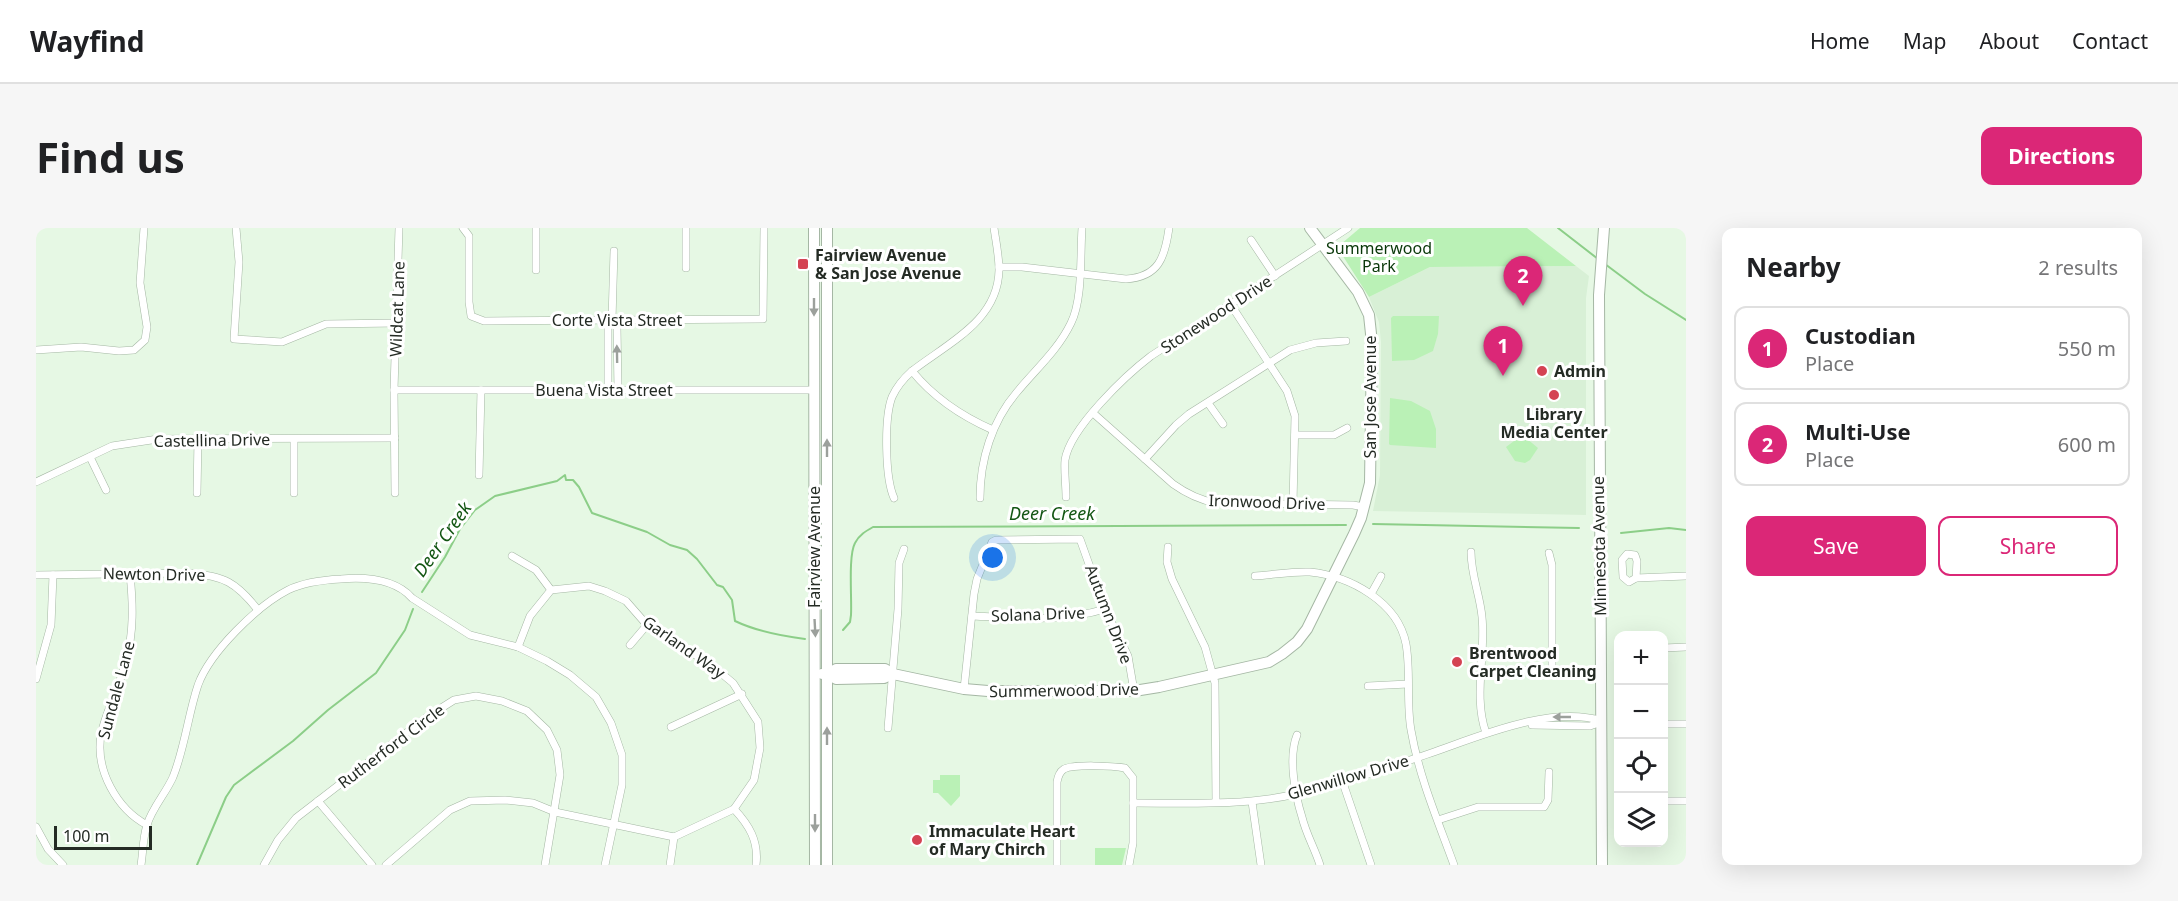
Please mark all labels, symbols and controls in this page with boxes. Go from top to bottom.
text: Wayfind [30,22,144,60]
text: Home [1810,27,1870,55]
text: Map [1903,27,1946,55]
text: About [1979,27,2039,55]
text: Contact [2072,27,2148,55]
button: Directions [1981,127,2142,185]
text: Find us [36,128,185,185]
park label: Summerwood Park [1326,237,1432,277]
place label: Fairview Avenue & San Jose Avenue [815,244,961,284]
text: Nearby [1746,249,1841,285]
text: 2 results [2038,254,2118,281]
pin: 2 [1504,256,1542,306]
marker: Fairview Avenue & San Jose Avenue [796,257,810,271]
street label: Wildcat Lane [384,261,410,357]
street label: Stonewood Drive [1156,270,1276,358]
one-way arrow [809,298,819,317]
street label: Corte Vista Street [552,309,682,331]
text: Custodian [1805,320,1916,350]
pin: 1 [1484,326,1522,376]
text: 1 [1762,335,1773,362]
text: 550 m [2058,335,2116,362]
street label: San Jose Avenue [1359,336,1381,458]
one-way arrow [612,345,622,364]
text: Place [1805,350,1854,377]
place label: Admin [1554,360,1606,382]
marker: Admin [1535,364,1549,378]
street label: Buena Vista Street [535,379,673,401]
marker: Library Media Center [1547,388,1561,402]
place label: Library Media Center [1500,403,1608,443]
text: Multi-Use [1805,416,1911,446]
street label: Castellina Drive [154,428,270,452]
text: 2 [1762,431,1773,458]
text: 600 m [2058,431,2116,458]
one-way arrow [822,438,832,457]
text: Place [1805,446,1854,473]
street label: Minnesota Avenue [1587,476,1611,616]
street label: Fairview Avenue [803,486,825,608]
street label: Ironwood Drive [1208,489,1326,515]
water label: Deer Creek [407,496,477,581]
water label: Deer Creek [1009,501,1096,525]
button: Save [1746,516,1926,576]
button: Share [1938,516,2118,576]
your location [978,543,1007,572]
street label: Autumn Drive [1080,561,1138,667]
street label: Newton Drive [103,562,205,586]
street label: Solana Drive [991,601,1085,627]
street label: Garland Way [638,610,730,684]
one-way arrow [811,619,820,638]
map controls [1614,631,1668,847]
button: + [1614,631,1668,685]
street label: Sundale Lane [92,638,140,742]
place label: Brentwood Carpet Cleaning [1469,642,1597,682]
marker: Brentwood Carpet Cleaning [1450,655,1464,669]
street label: Summerwood Drive [989,678,1139,702]
button: − [1614,685,1668,739]
street label: Rutherford Circle [333,699,449,793]
one-way arrow [1553,712,1572,722]
one-way arrow [822,726,832,745]
button: locate [1614,739,1668,793]
street label: Glenwillow Drive [1285,749,1411,805]
button: layers [1614,793,1668,847]
one-way arrow [810,814,820,833]
place label: Immaculate Heart of Mary Chirch [929,820,1075,860]
scale bar [54,823,152,850]
text: 100 m [63,825,110,847]
marker: Immaculate Heart of Mary Chirch [910,833,924,847]

